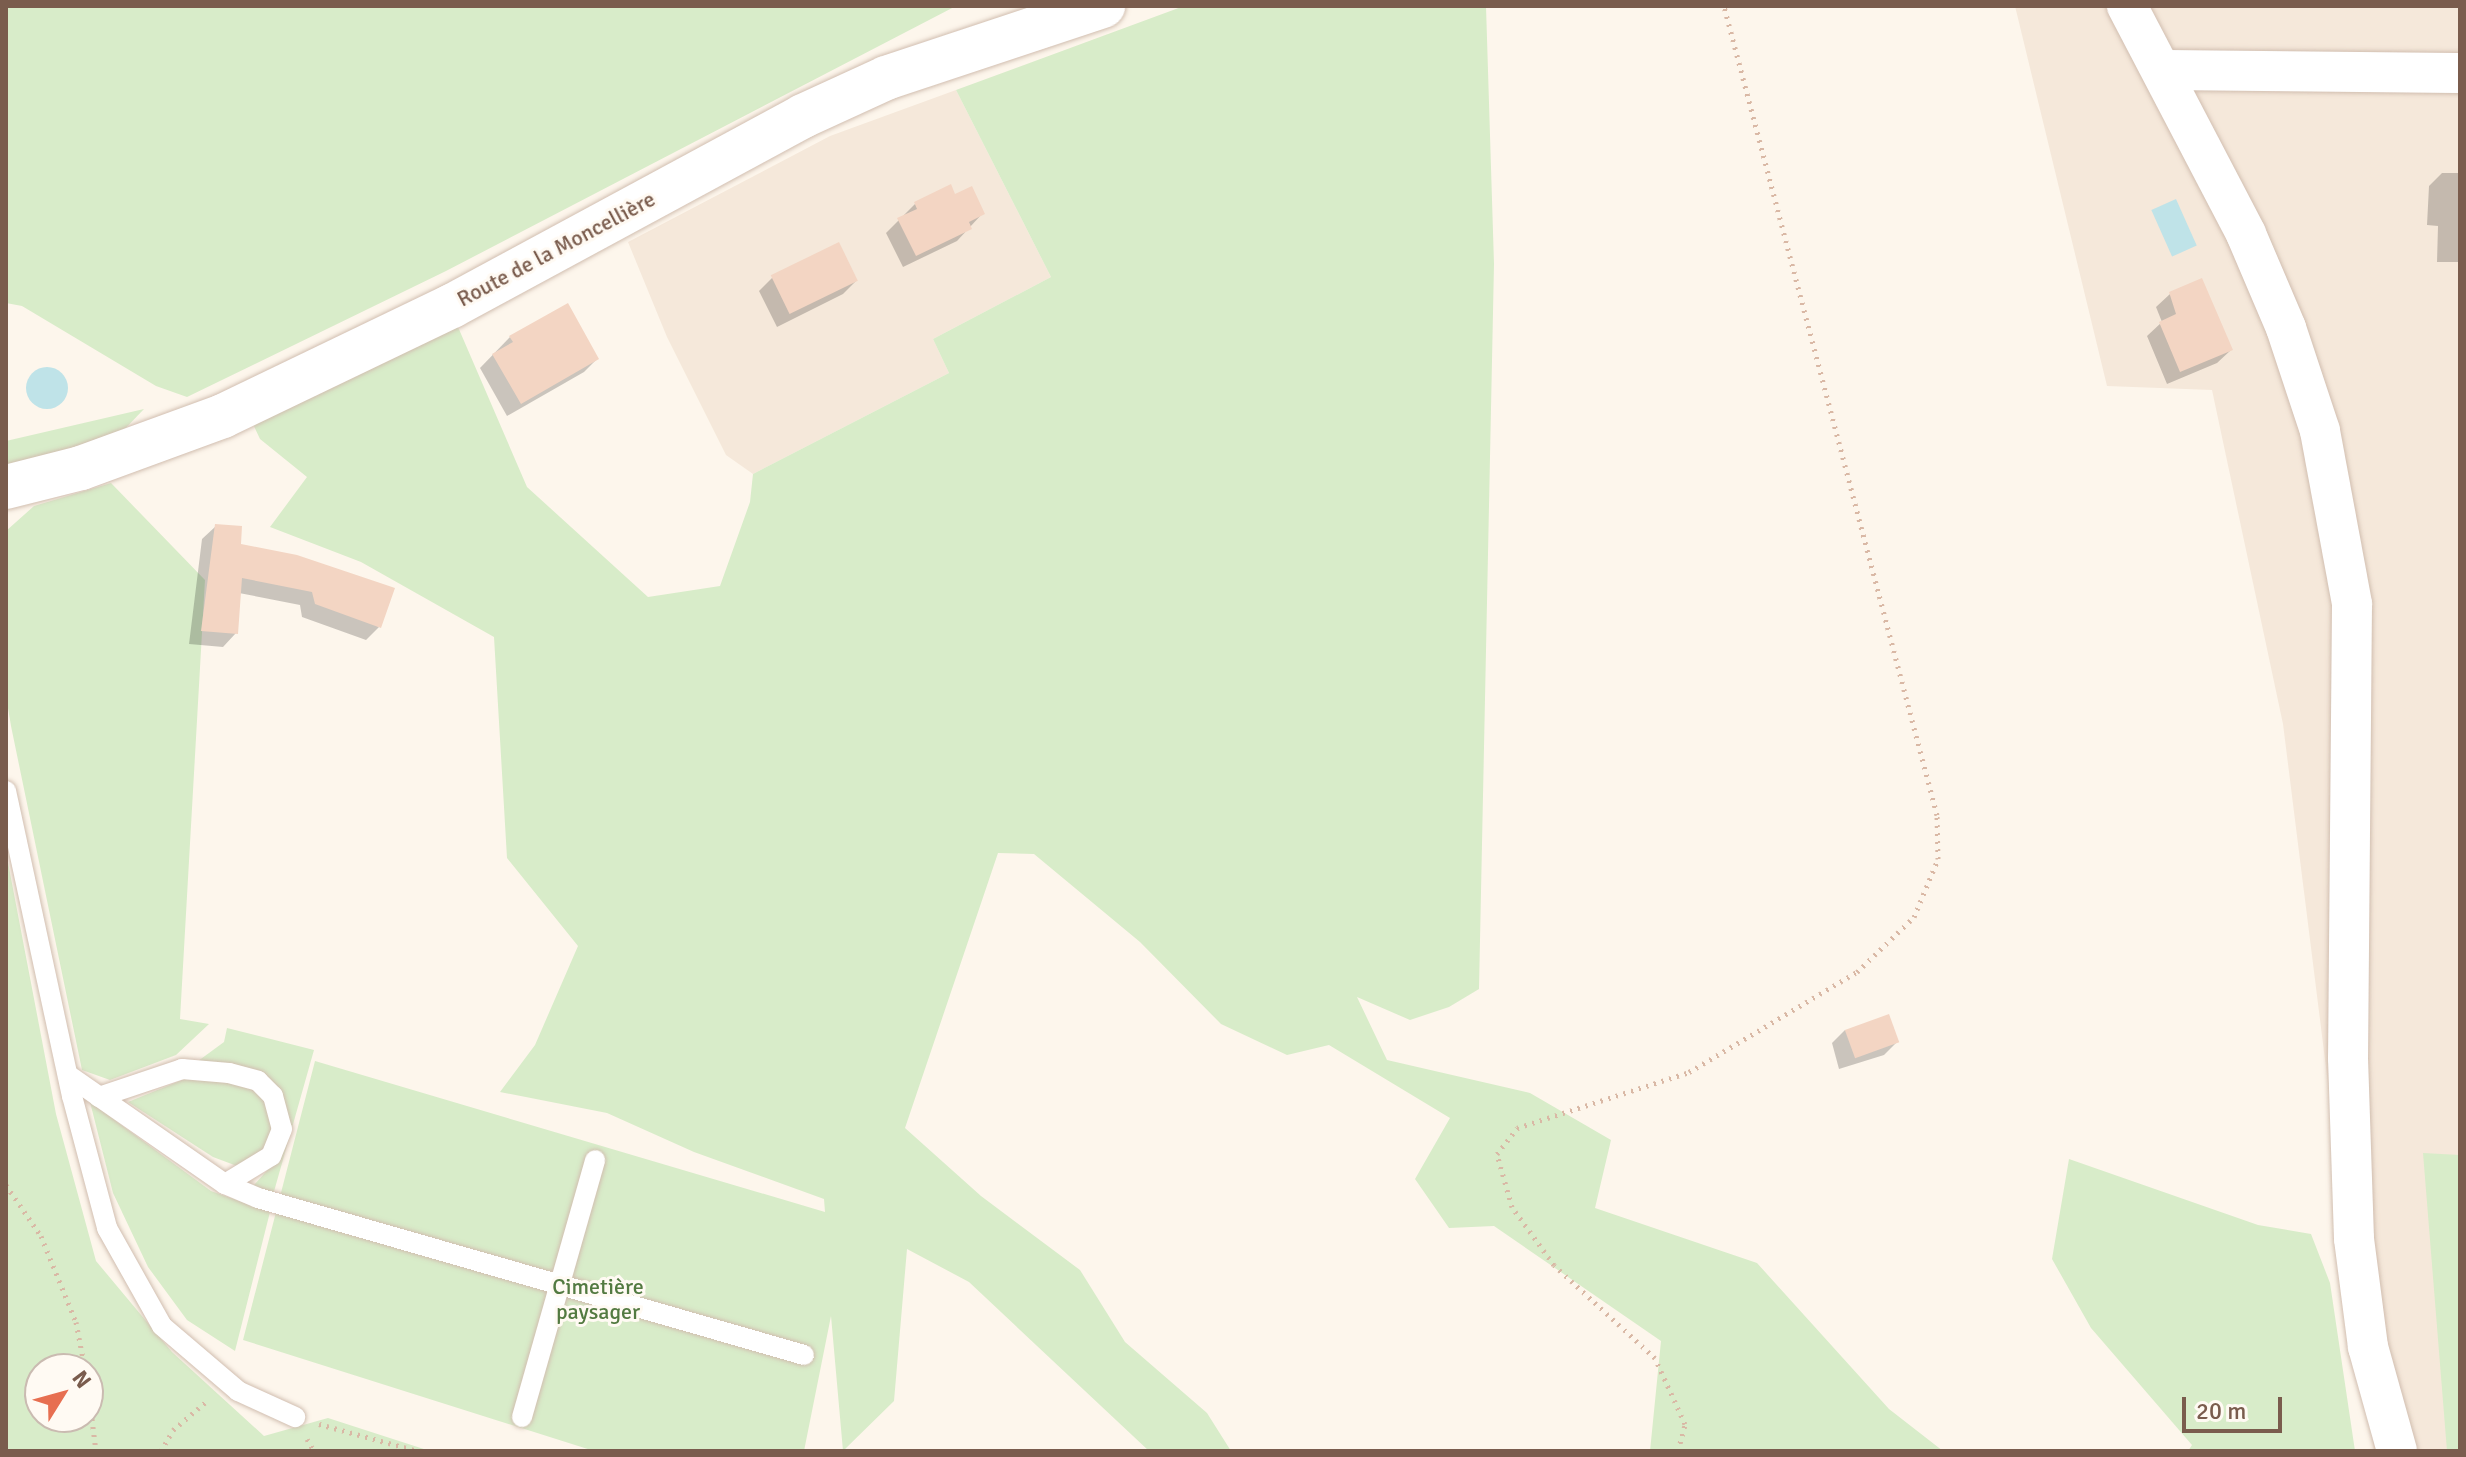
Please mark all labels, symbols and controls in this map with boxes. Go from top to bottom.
street label: Route de la Moncellière [452,186,660,312]
park label: Cimetière paysager [552,1273,644,1324]
north arrow [24,1353,104,1433]
text: N [67,1365,97,1394]
scale bar [2186,1381,2286,1431]
text: 20 m [2196,1396,2246,1426]

